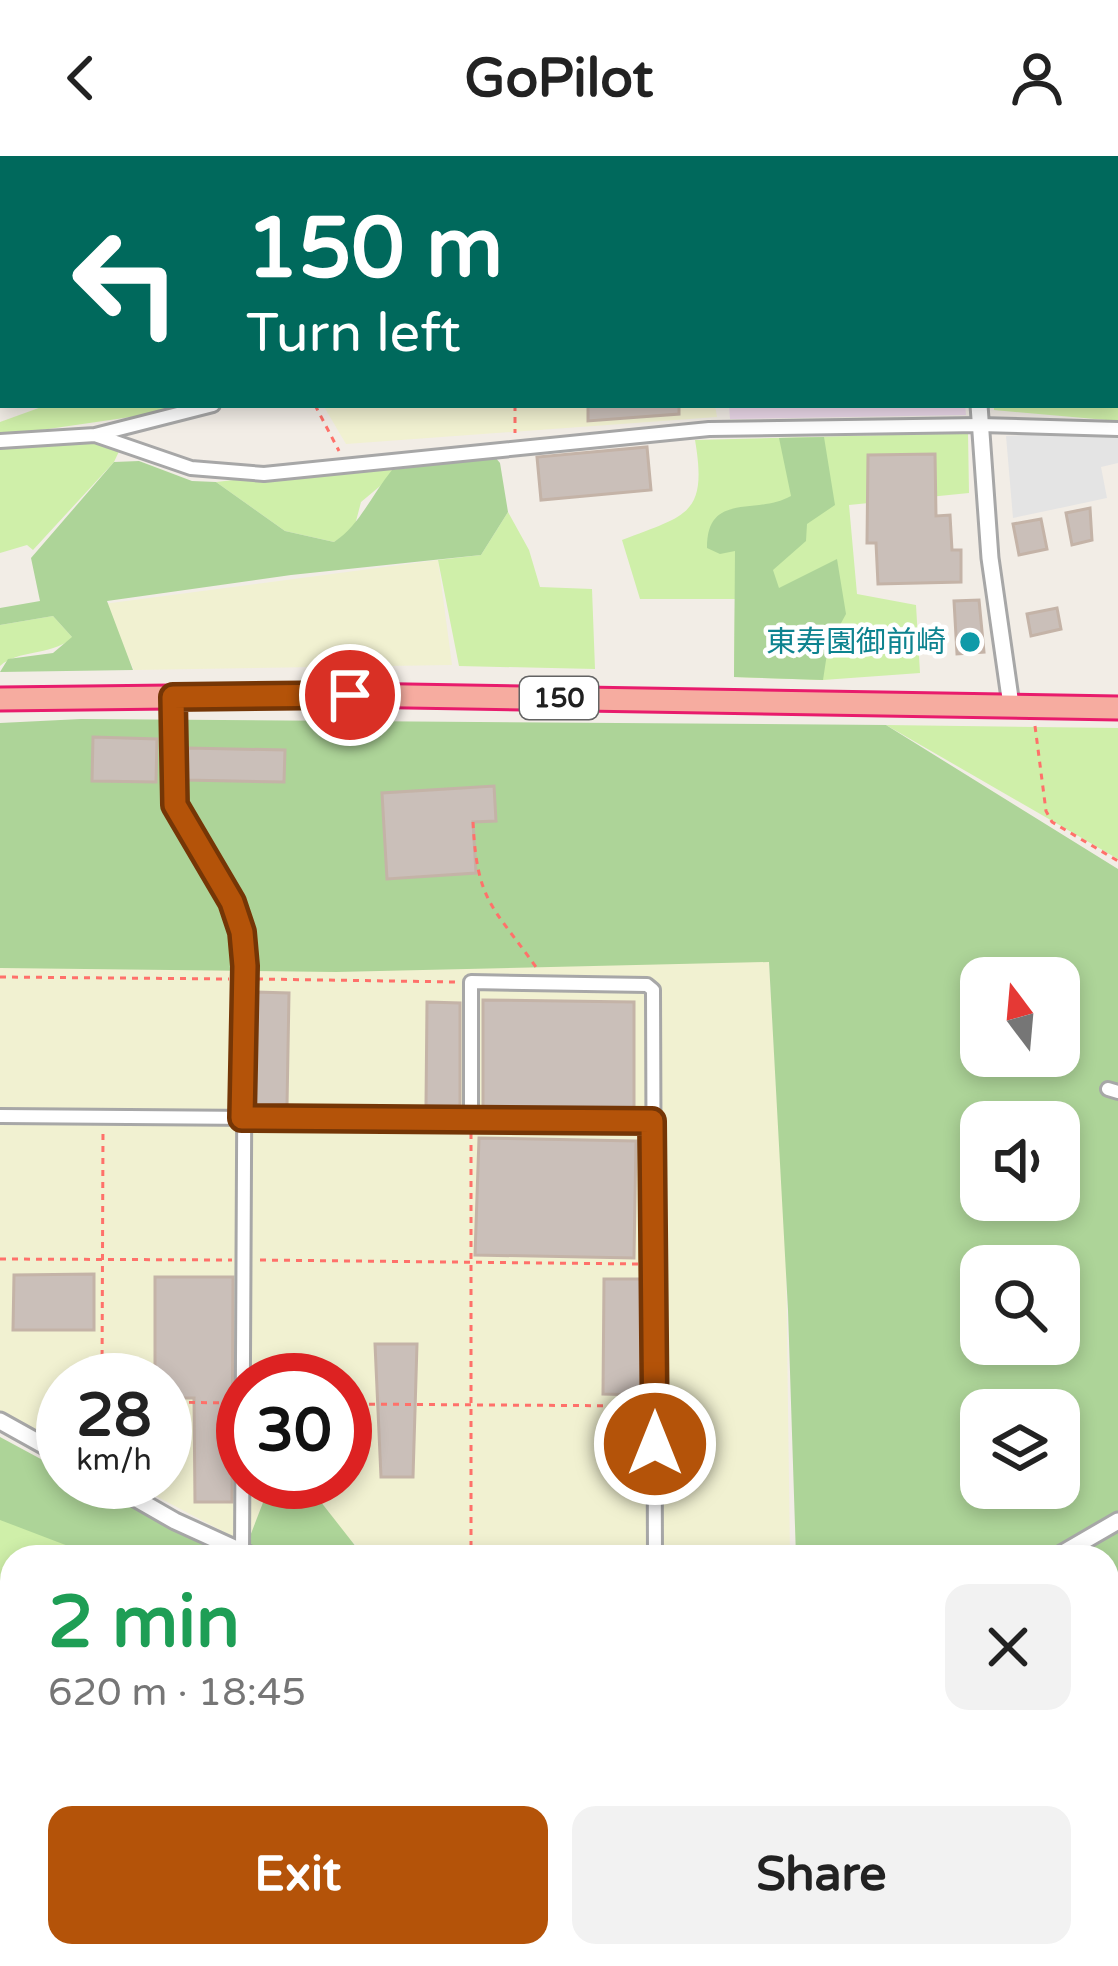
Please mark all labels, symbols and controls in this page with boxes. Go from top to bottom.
icon: back [48,45,114,111]
icon: person [1004,45,1070,111]
text: GoPilot [465,46,653,111]
text: 150 m [246,199,503,300]
icon: left [48,204,204,360]
text: Turn left [246,301,461,366]
place label: 東寿園御前崎 [766,624,946,661]
marker: 東寿園御前崎 [957,629,983,655]
pin [299,644,401,746]
icon: arrive [317,662,383,728]
road number: 150 [520,677,598,719]
north arrow [960,957,1080,1077]
map controls [960,957,1080,1509]
button: sound [960,1101,1080,1221]
button: search [960,1245,1080,1365]
speed limit sign: 30 [216,1353,372,1509]
text: 28 [76,1380,152,1452]
position arrow [592,1381,718,1507]
button: layers [960,1389,1080,1509]
text: km/h [76,1442,152,1479]
text: 2 min [48,1580,240,1667]
button: close [945,1584,1071,1710]
text: 620 m · 18:45 [48,1669,306,1716]
button: Exit [48,1806,548,1944]
button: Share [572,1806,1071,1944]

